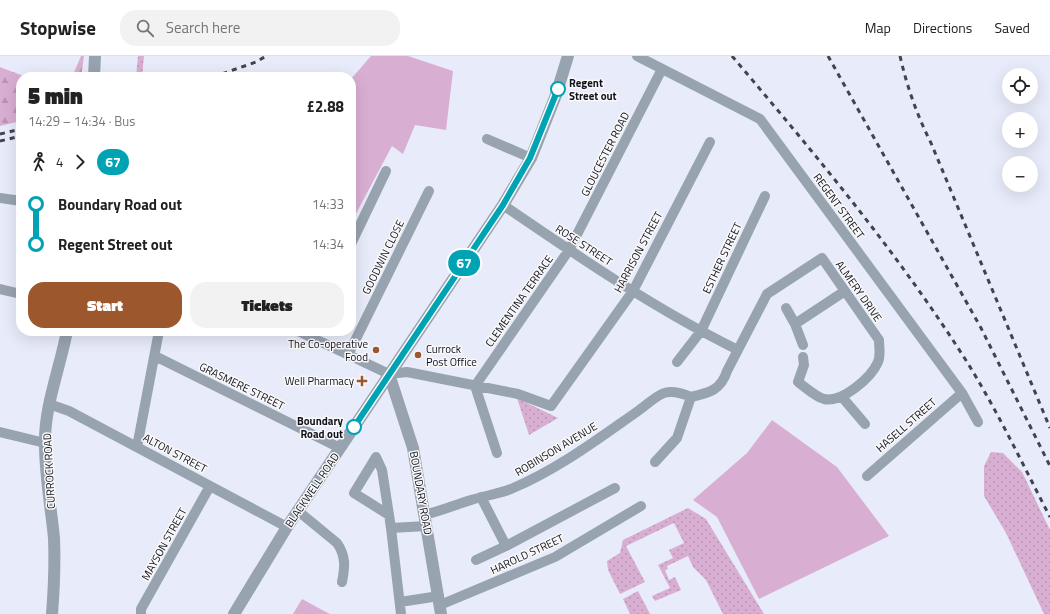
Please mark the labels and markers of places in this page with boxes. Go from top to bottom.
place label: Regent Street out [569,75,617,104]
marker: Regent Street out [550,81,566,97]
place label: The Co-operative Food [288,336,368,365]
place label: Currock Post Office [426,341,477,370]
marker: The Co-operative Food [371,345,381,355]
marker: Currock Post Office [413,350,423,360]
place label: Well Pharmacy [285,373,355,389]
marker: Well Pharmacy [357,376,367,386]
place label: Boundary Road out [297,413,343,442]
marker: Boundary Road out [346,419,362,435]

